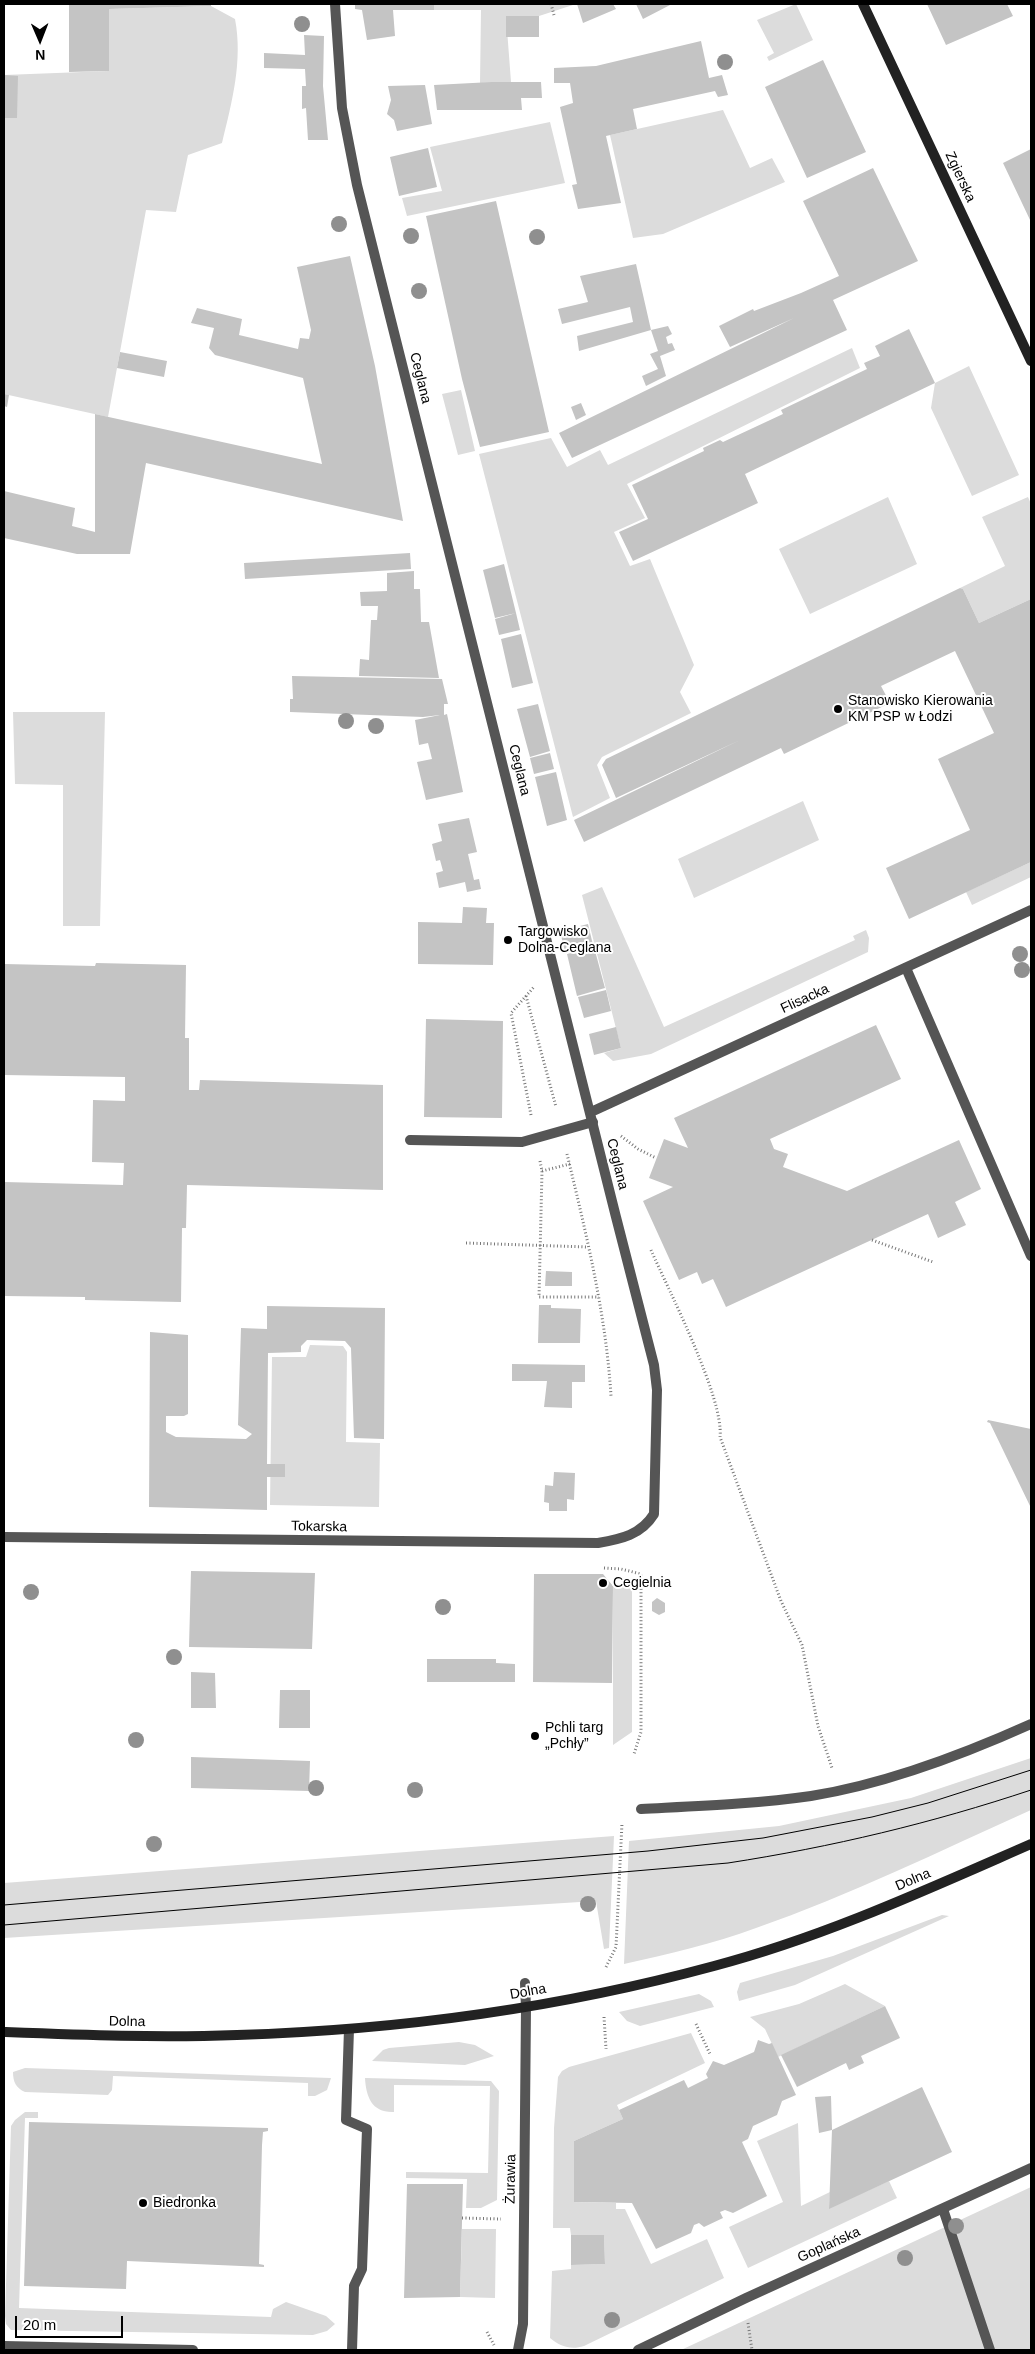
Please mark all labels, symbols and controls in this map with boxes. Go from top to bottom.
north arrow [15,15,65,65]
text: N [35,47,45,63]
street label: Zgierska [941,149,979,205]
street label: Ceglana [406,351,434,405]
place label: Stanowisko Kierowania KM PSP w Łodzi [848,693,993,726]
marker: Stanowisko Kierowania KM PSP w Łodzi [832,703,844,715]
street label: Ceglana [505,743,533,797]
place label: Targowisko Dolna-Ceglana [518,924,611,956]
marker: Targowisko Dolna-Ceglana [502,934,514,946]
street label: Flisacka [778,981,832,1017]
street label: Ceglana [603,1137,631,1191]
street label: Tokarska [291,1518,347,1536]
place label: Cegielnia [613,1575,671,1591]
marker: Cegielnia [597,1577,609,1589]
place label: Pchli targ „Pchły” [545,1720,603,1752]
marker: Pchli targ „Pchły” [529,1730,541,1742]
street label: Dolna [893,1865,933,1895]
street label: Dolna [509,1981,547,2003]
street label: Dolna [109,2013,145,2031]
street label: Żurawia [502,2154,520,2204]
place label: Biedronka [153,2195,216,2211]
marker: Biedronka [137,2197,149,2209]
street label: Goplańska [795,2224,863,2266]
scale bar [18,2306,125,2338]
text: 20 m [23,2316,56,2333]

